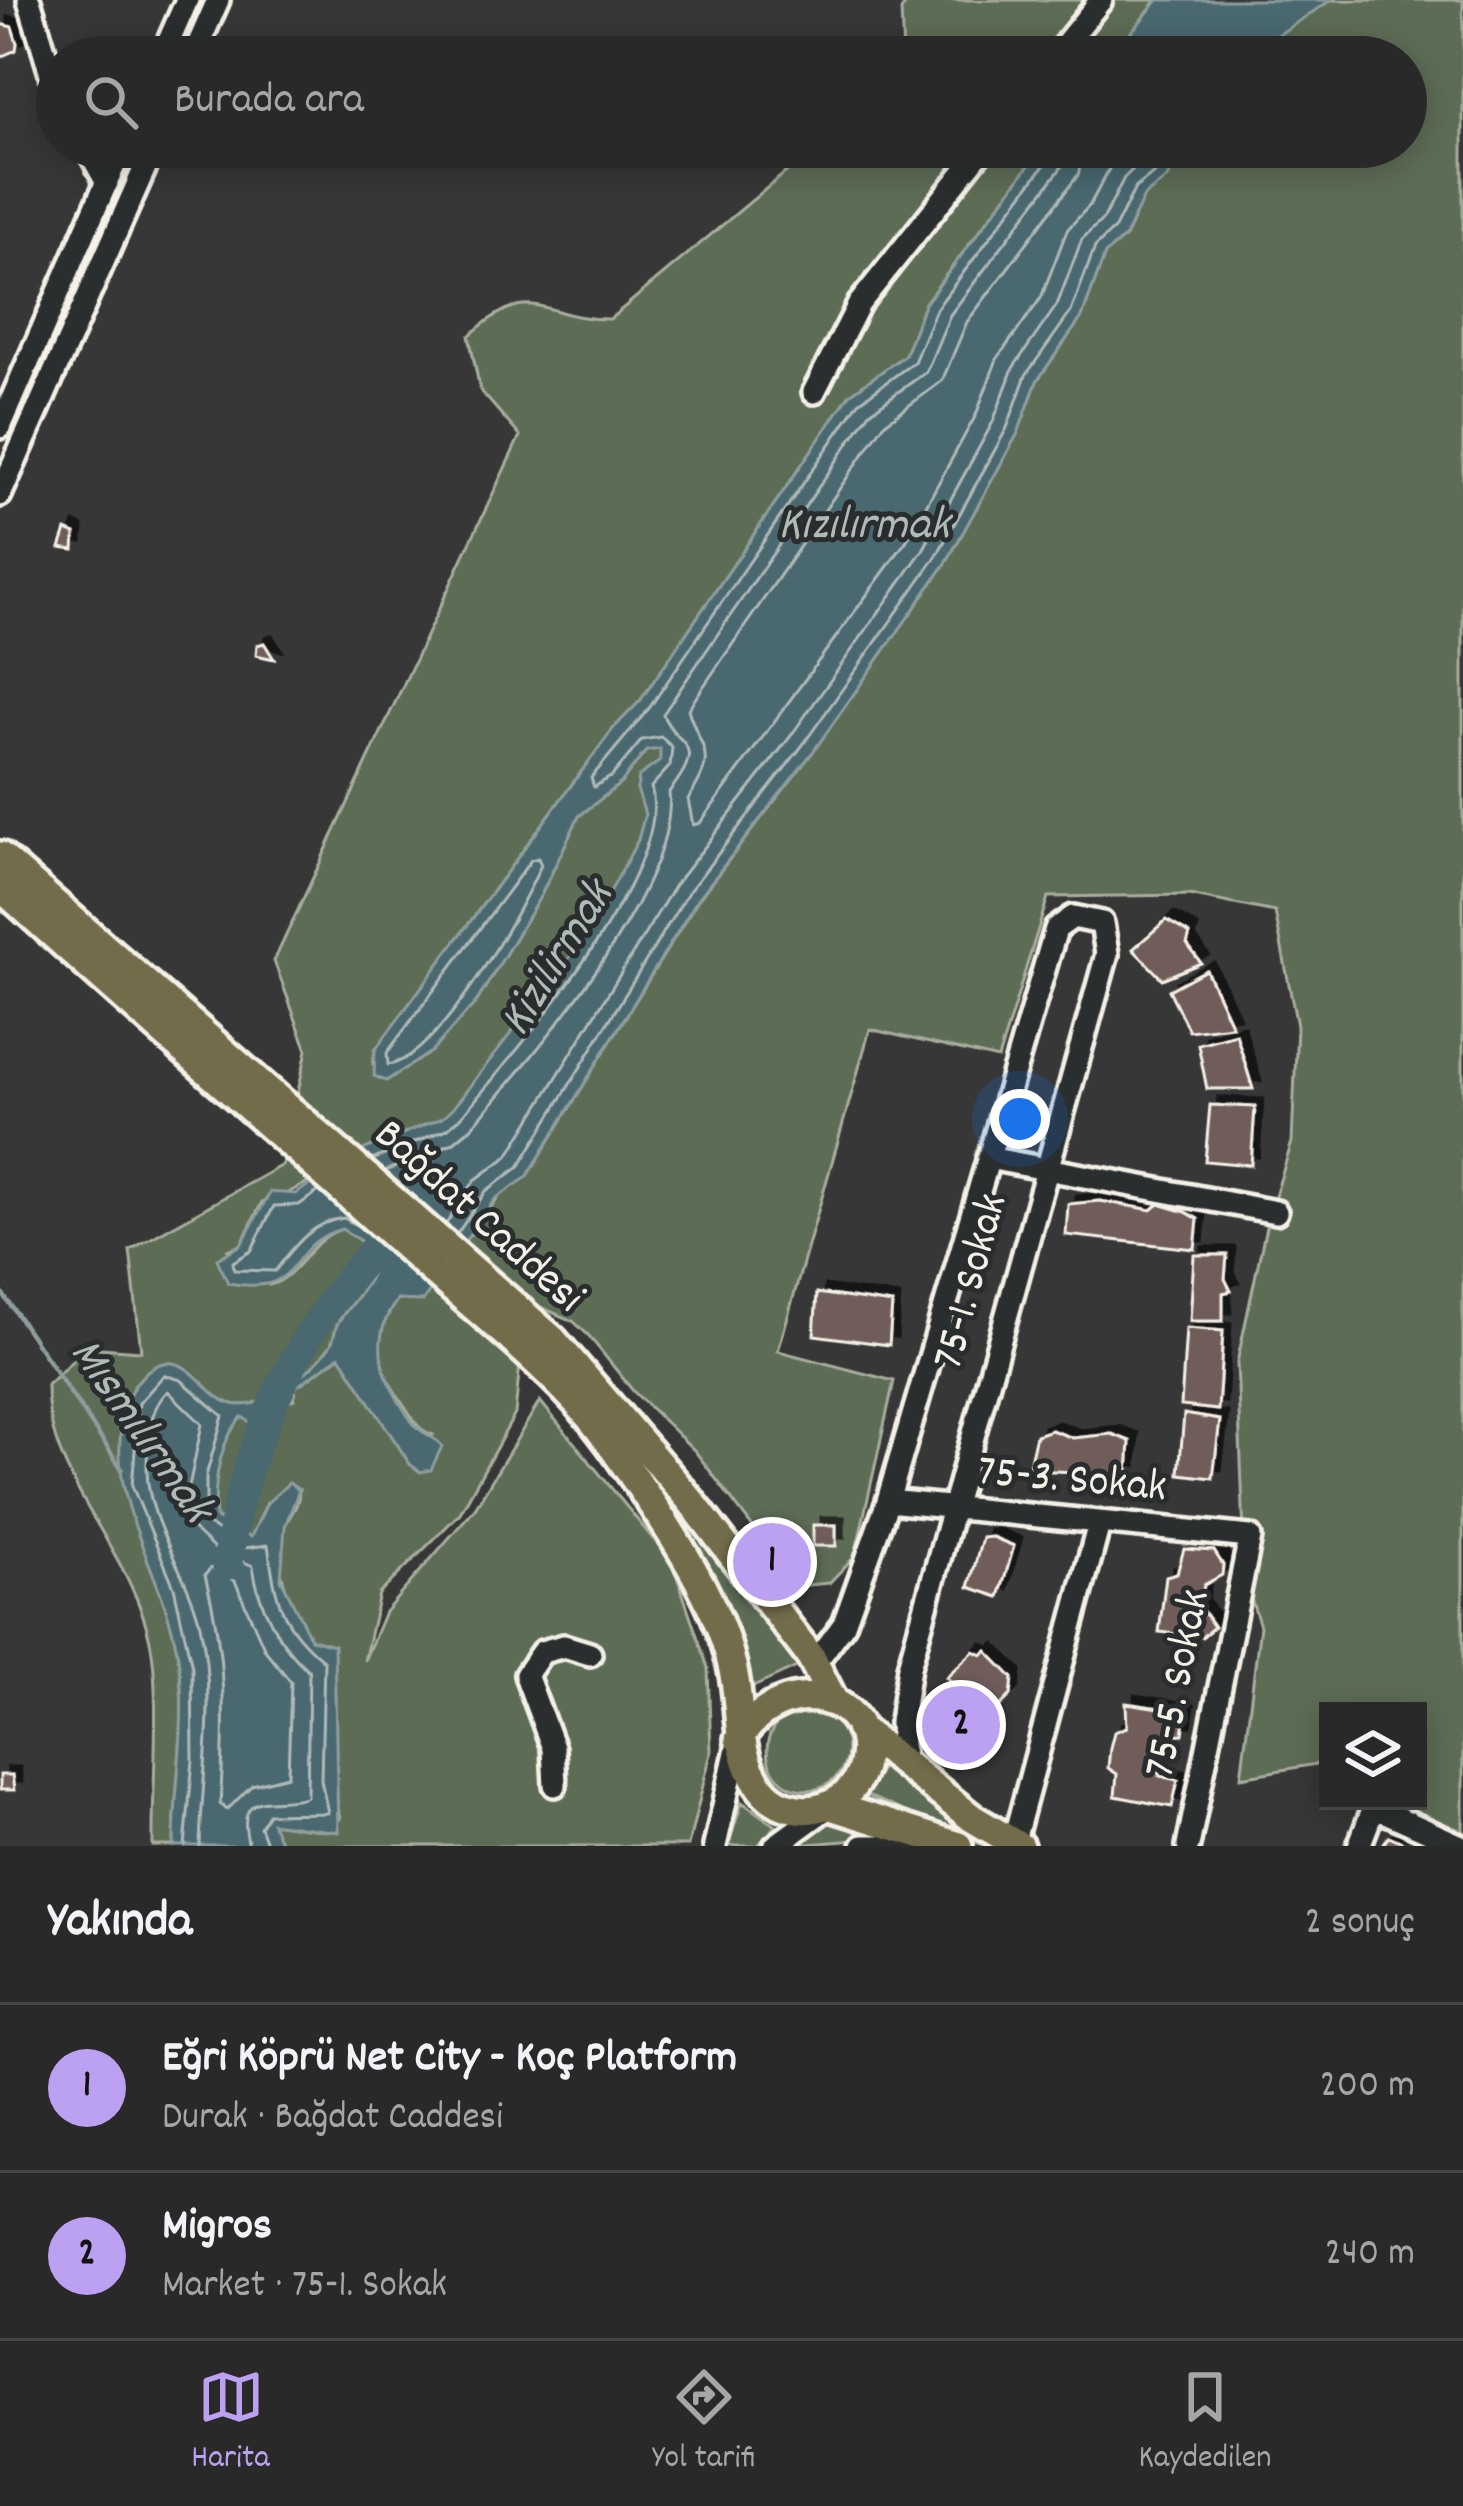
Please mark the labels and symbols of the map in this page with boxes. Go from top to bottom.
water label: Kızılırmak [778,493,954,562]
water label: Kizilirmak [484,865,636,1051]
your location [990,1089,1050,1149]
street label: Bağdat Caddesi [358,1106,596,1330]
street label: 75-1. Sokak [919,1187,1027,1377]
water label: Mısmılırmak [50,1325,231,1542]
street label: 75-3. Sokak [975,1442,1169,1522]
pin: 1 [733,1517,811,1607]
street label: 75-5. Sokak [1130,1585,1230,1783]
pin: 2 [922,1680,1000,1770]

